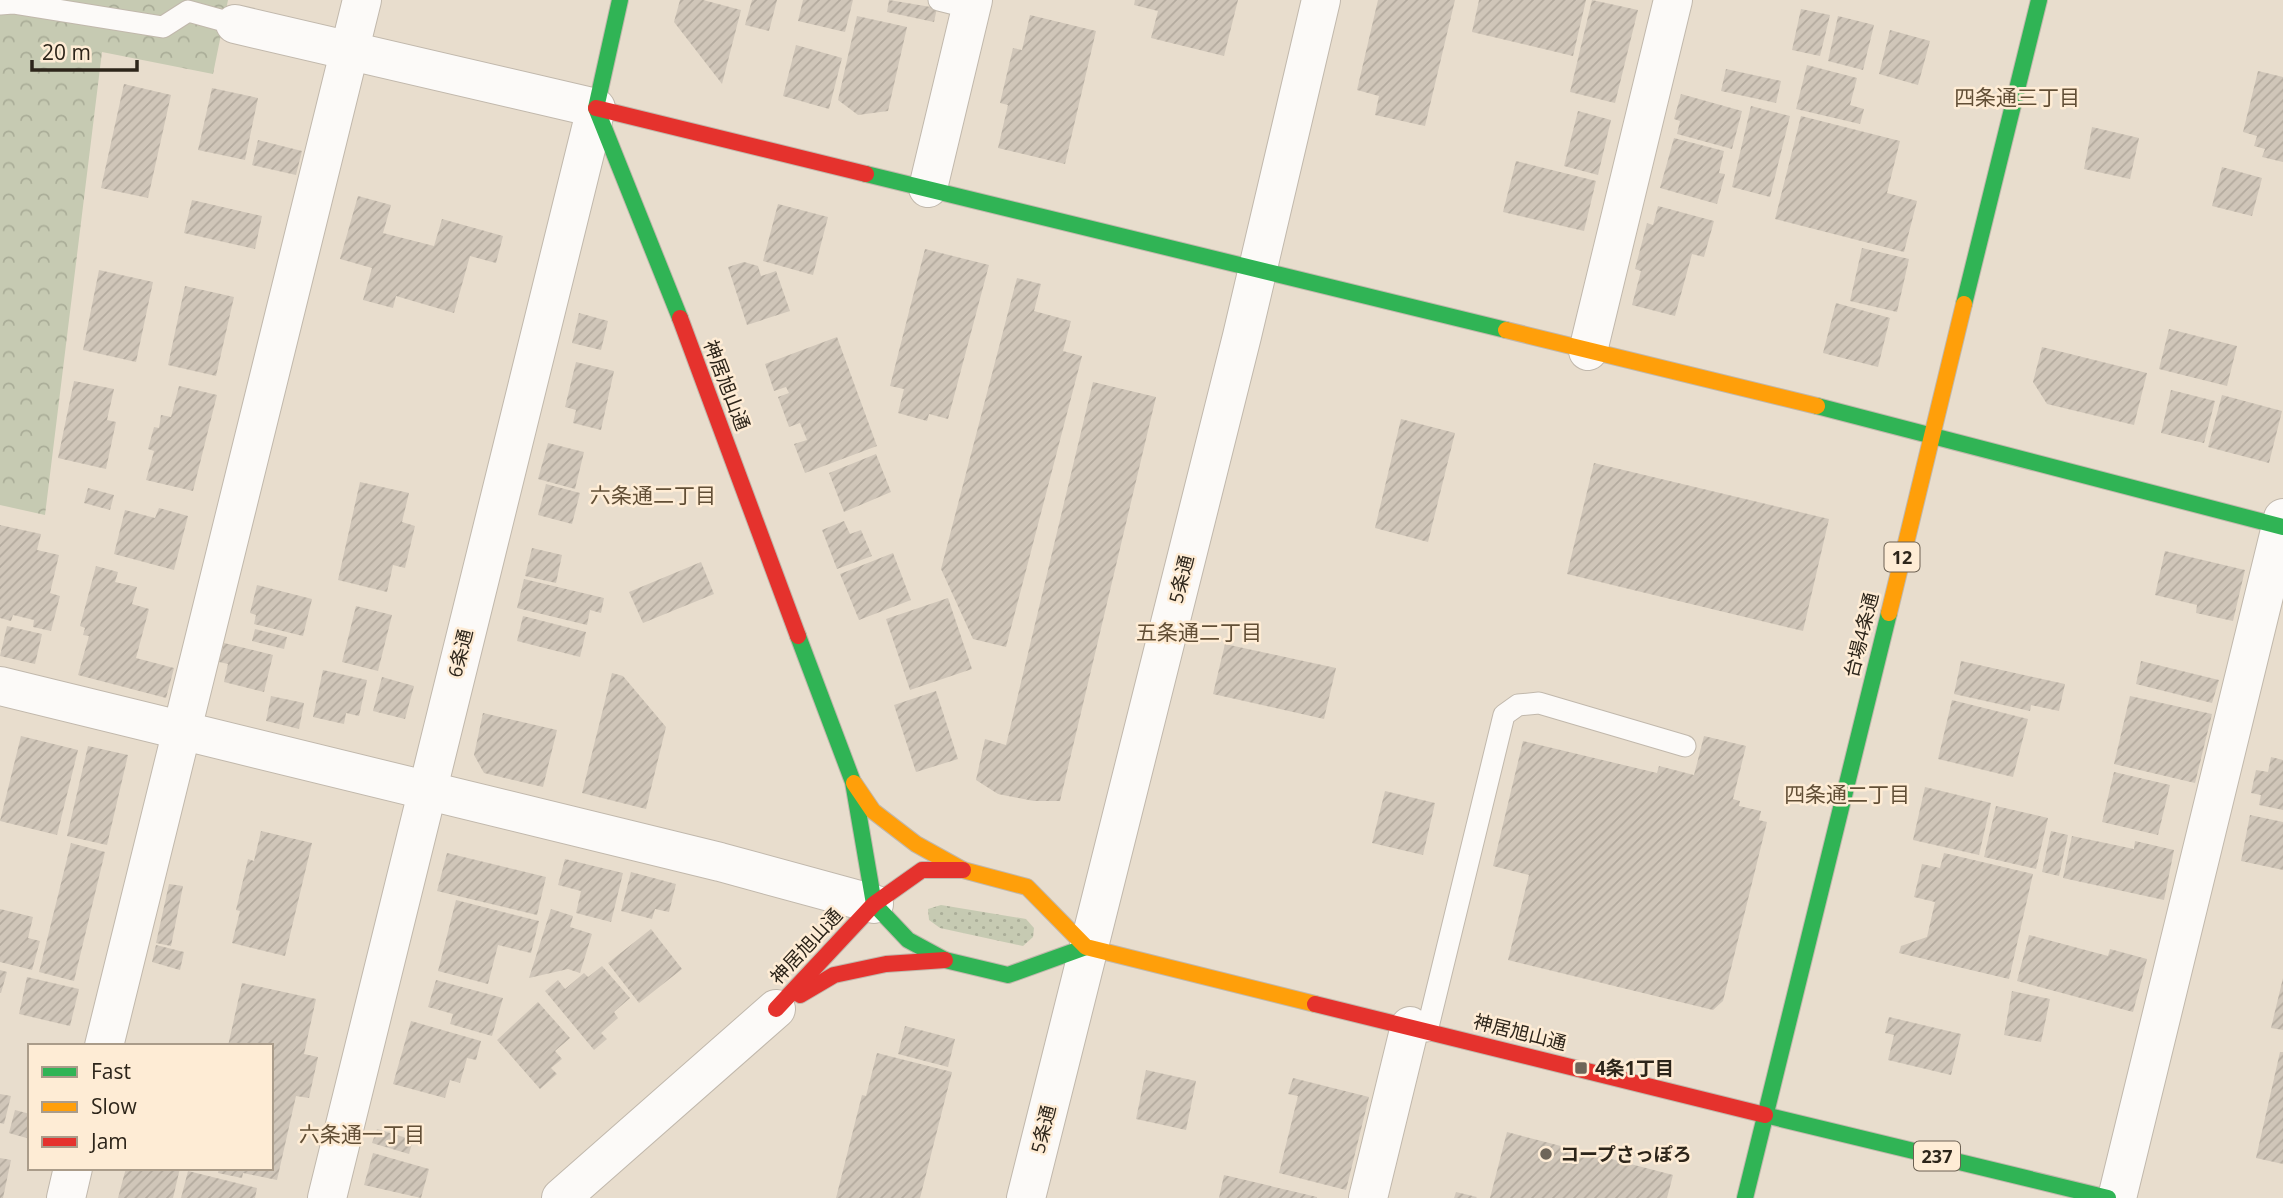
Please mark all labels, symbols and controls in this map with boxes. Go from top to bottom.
scale bar [32,28,136,72]
text: 20 m [42,38,91,66]
district label: 四条通三丁目 [1954,83,2080,111]
street label: 神居旭山通 [698,336,756,434]
district label: 六条通二丁目 [590,481,716,509]
road number: 12 [1884,542,1920,572]
street label: 5条通 [1162,552,1200,606]
street label: 台場4条通 [1838,590,1884,680]
district label: 五条通二丁目 [1136,618,1262,646]
street label: 6条通 [441,626,479,680]
district label: 四条通二丁目 [1784,780,1910,808]
street label: 神居旭山通 [764,902,848,990]
street label: 神居旭山通 [1471,1008,1569,1056]
legend [28,1044,273,1170]
place label: 4条1丁目 [1595,1055,1674,1081]
text: Fast [91,1057,131,1085]
marker: 4条1丁目 [1573,1060,1589,1076]
text: Slow [91,1092,137,1120]
street label: 5条通 [1024,1102,1062,1156]
district label: 六条通一丁目 [299,1120,425,1148]
text: Jam [89,1127,128,1155]
place label: コープさっぽろ [1560,1141,1692,1167]
road number: 237 [1914,1142,1960,1170]
marker: コープさっぽろ [1538,1146,1554,1162]

